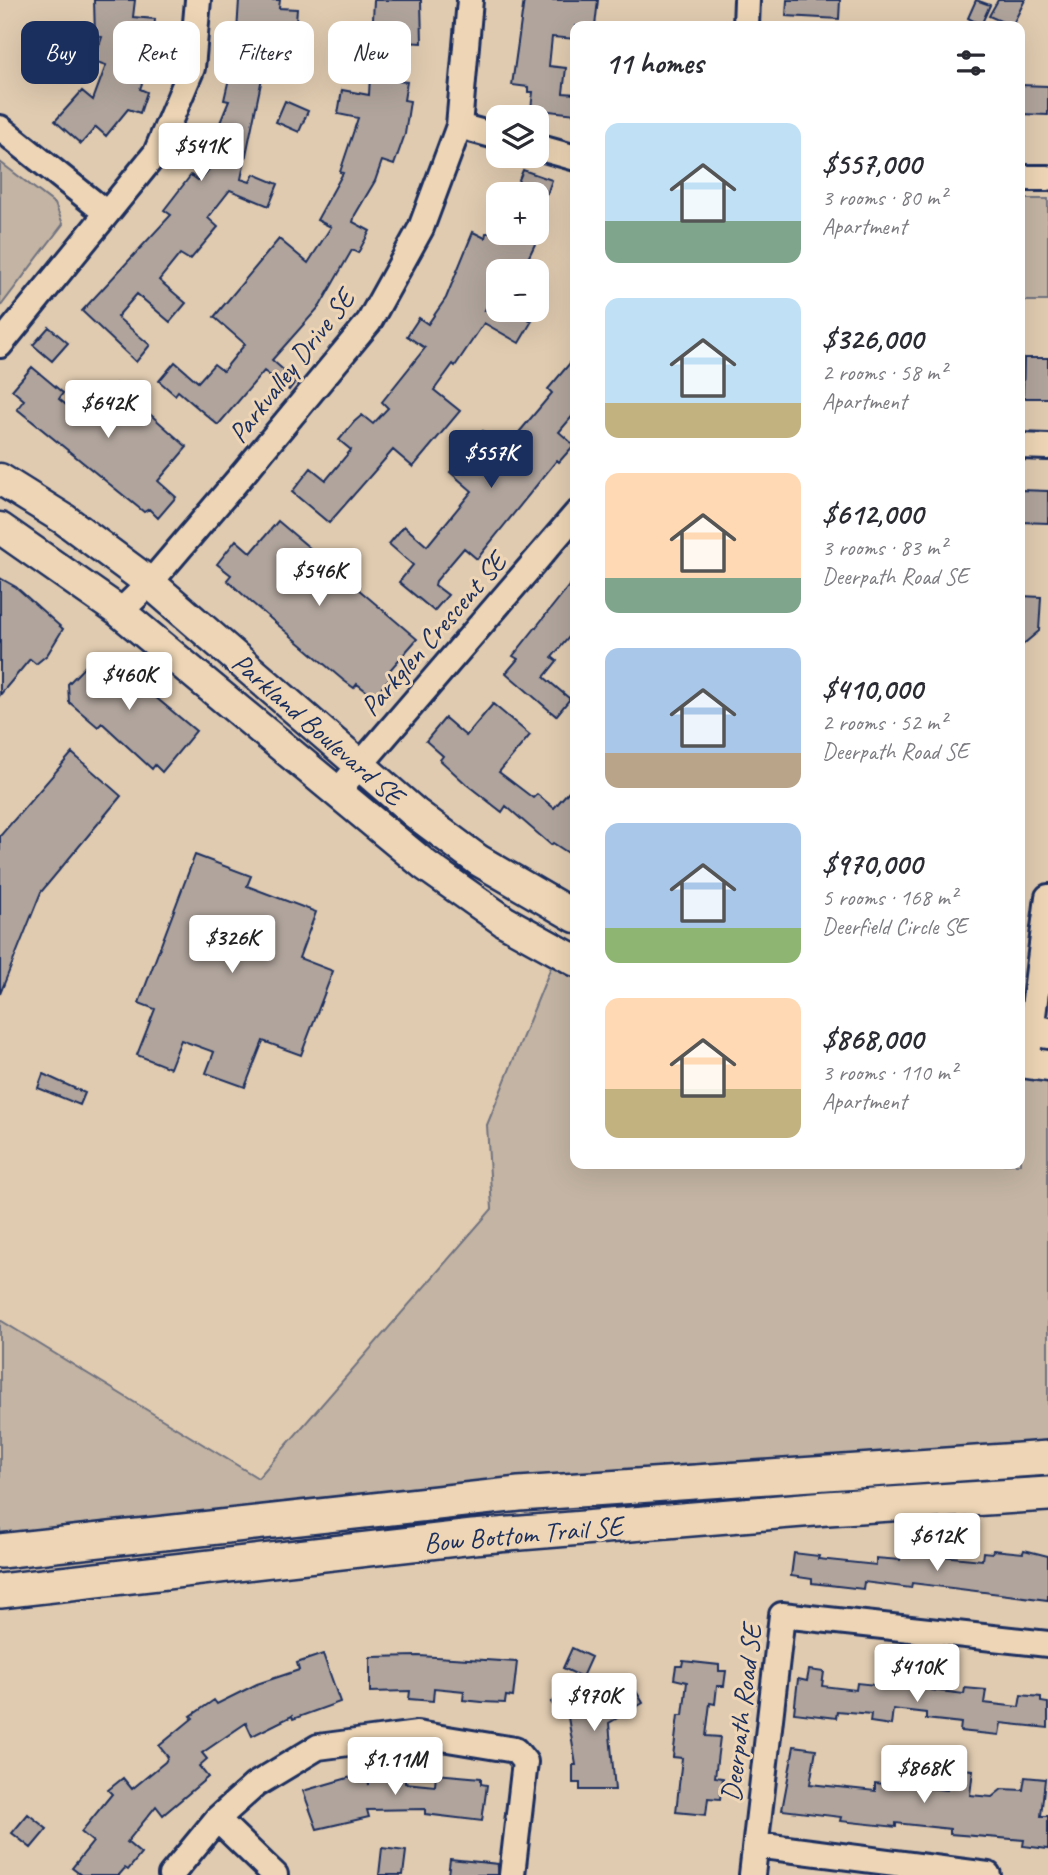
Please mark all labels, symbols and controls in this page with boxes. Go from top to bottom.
chip: Buy [21,21,99,84]
chip: Rent [113,21,200,84]
chip: Filters [214,21,314,84]
chip: New [328,21,411,84]
text: 11 homes [605,44,703,82]
icon: filters [952,44,990,82]
map controls [486,105,549,322]
button: layers [486,105,549,168]
pin: $541K [152,124,250,183]
text: $541K [175,131,227,160]
text: $557,000 [822,145,921,183]
icon: home [661,151,745,235]
button: + [486,182,549,245]
text: 3 rooms · 80 m² [822,183,946,212]
text: Apartment [822,212,907,241]
button: − [486,259,549,322]
street label: Parkvalley Drive SE [220,280,364,450]
text: $326,000 [822,320,923,358]
icon: home [661,326,745,410]
text: 2 rooms · 58 m² [822,358,946,387]
pin: $642K [59,380,157,440]
text: Apartment [822,387,907,416]
text: $642K [81,388,135,417]
pin: $557K [442,430,540,490]
text: $557K [465,438,517,467]
text: $612,000 [822,495,923,533]
icon: home [661,501,745,585]
text: 3 rooms · 83 m² [822,533,946,562]
street label: Parkglen Crescent SE [352,543,516,723]
pin: $546K [270,548,368,608]
text: $546K [292,556,346,585]
text: Deerpath Road SE [822,562,968,591]
street label: Parkland Boulevard SE [225,645,413,815]
pin: $460K [80,652,178,712]
text: $460K [102,660,156,689]
text: $410,000 [822,670,922,708]
icon: home [661,676,745,760]
text: 2 rooms · 52 m² [822,708,946,737]
text: Deerpath Road SE [822,737,968,766]
text: $970,000 [822,845,922,883]
icon: home [661,851,745,935]
text: 5 rooms · 168 m² [822,883,957,912]
text: Deerfield Circle SE [822,912,967,941]
pin: $326K [183,916,281,975]
text: $326K [205,923,259,952]
text: $868,000 [822,1020,923,1058]
icon: home [661,1026,745,1110]
text: 3 rooms · 110 m² [822,1058,957,1087]
text: Apartment [822,1087,907,1116]
street label: Bow Bottom Trail SE [422,1508,627,1560]
pin: $612K [888,1514,986,1573]
text: $612K [910,1521,964,1550]
street label: Deerpath Road SE [713,1619,770,1803]
pin: $410K [868,1644,966,1704]
text: $410K [890,1652,944,1681]
pin: $970K [545,1674,643,1733]
text: $970K [568,1681,620,1710]
pin: $1.11M [338,1738,452,1797]
text: $1.11M [364,1745,426,1774]
pin: $868K [875,1745,973,1805]
text: $868K [897,1753,951,1782]

